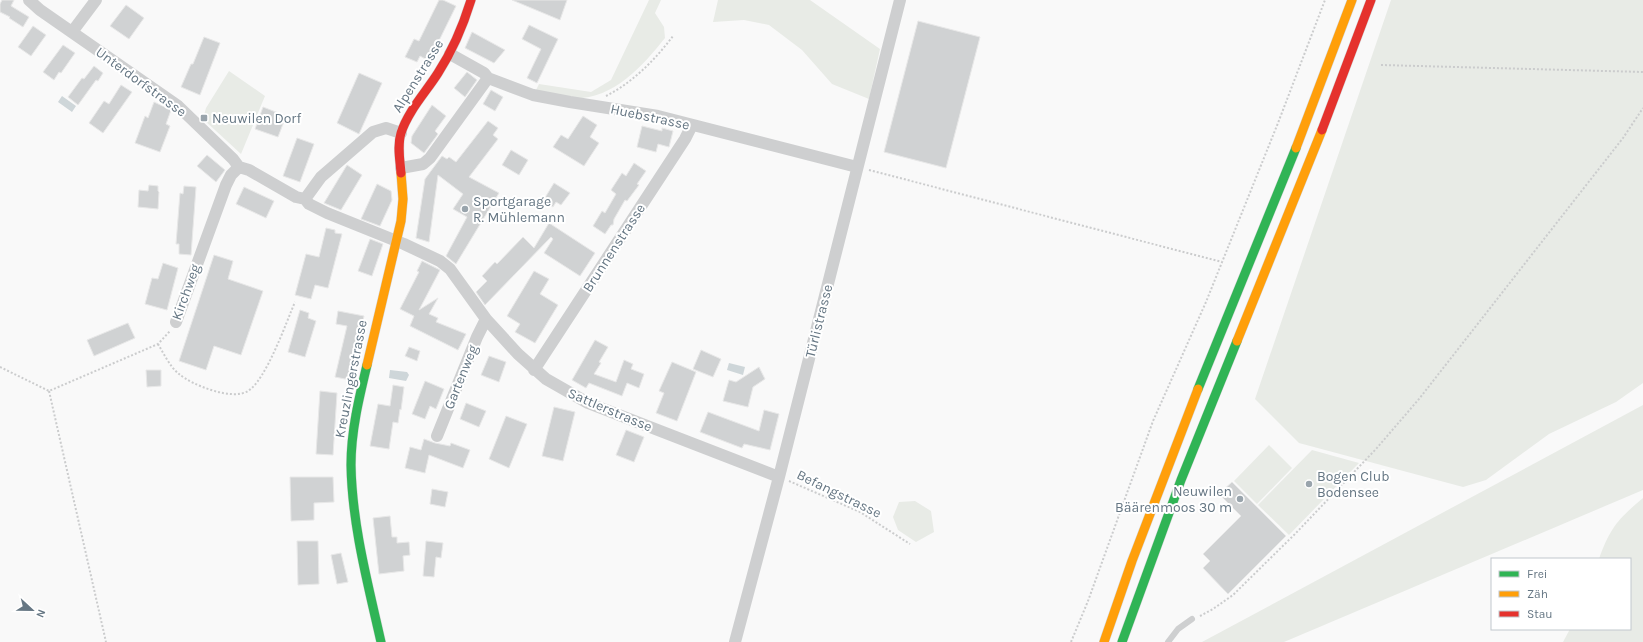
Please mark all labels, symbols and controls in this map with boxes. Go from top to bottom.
street label: Alpenstrasse [389,36,447,116]
street label: Unterdorfstrasse [92,43,190,121]
street label: Huebstrasse [609,100,691,134]
place label: Neuwilen Dorf [212,110,301,127]
marker: Neuwilen Dorf [199,113,209,123]
place label: Sportgarage R. Mühlemann [473,193,565,226]
street label: Brunnenstrasse [579,201,649,295]
marker: Sportgarage R. Mühlemann [460,204,470,214]
street label: Kirchweg [168,261,204,322]
street label: Türlistrasse [802,283,836,359]
street label: Kreuzlingerstrasse [331,319,371,439]
street label: Gartenweg [440,342,482,412]
street label: Sattlerstrasse [565,385,655,435]
street label: Befangstrasse [794,466,884,522]
place label: Bogen Club Bodensee [1317,468,1390,501]
marker: Bogen Club Bodensee [1304,479,1314,489]
place label: Neuwilen Bäärenmoos 30 m [1115,483,1232,516]
marker: Neuwilen Bäärenmoos 30 m [1235,494,1245,504]
legend [1491,558,1631,630]
text: Frei [1527,567,1547,581]
text: Zäh [1527,587,1548,601]
north arrow [12,590,52,630]
text: N [33,607,48,620]
text: Stau [1527,607,1553,621]

